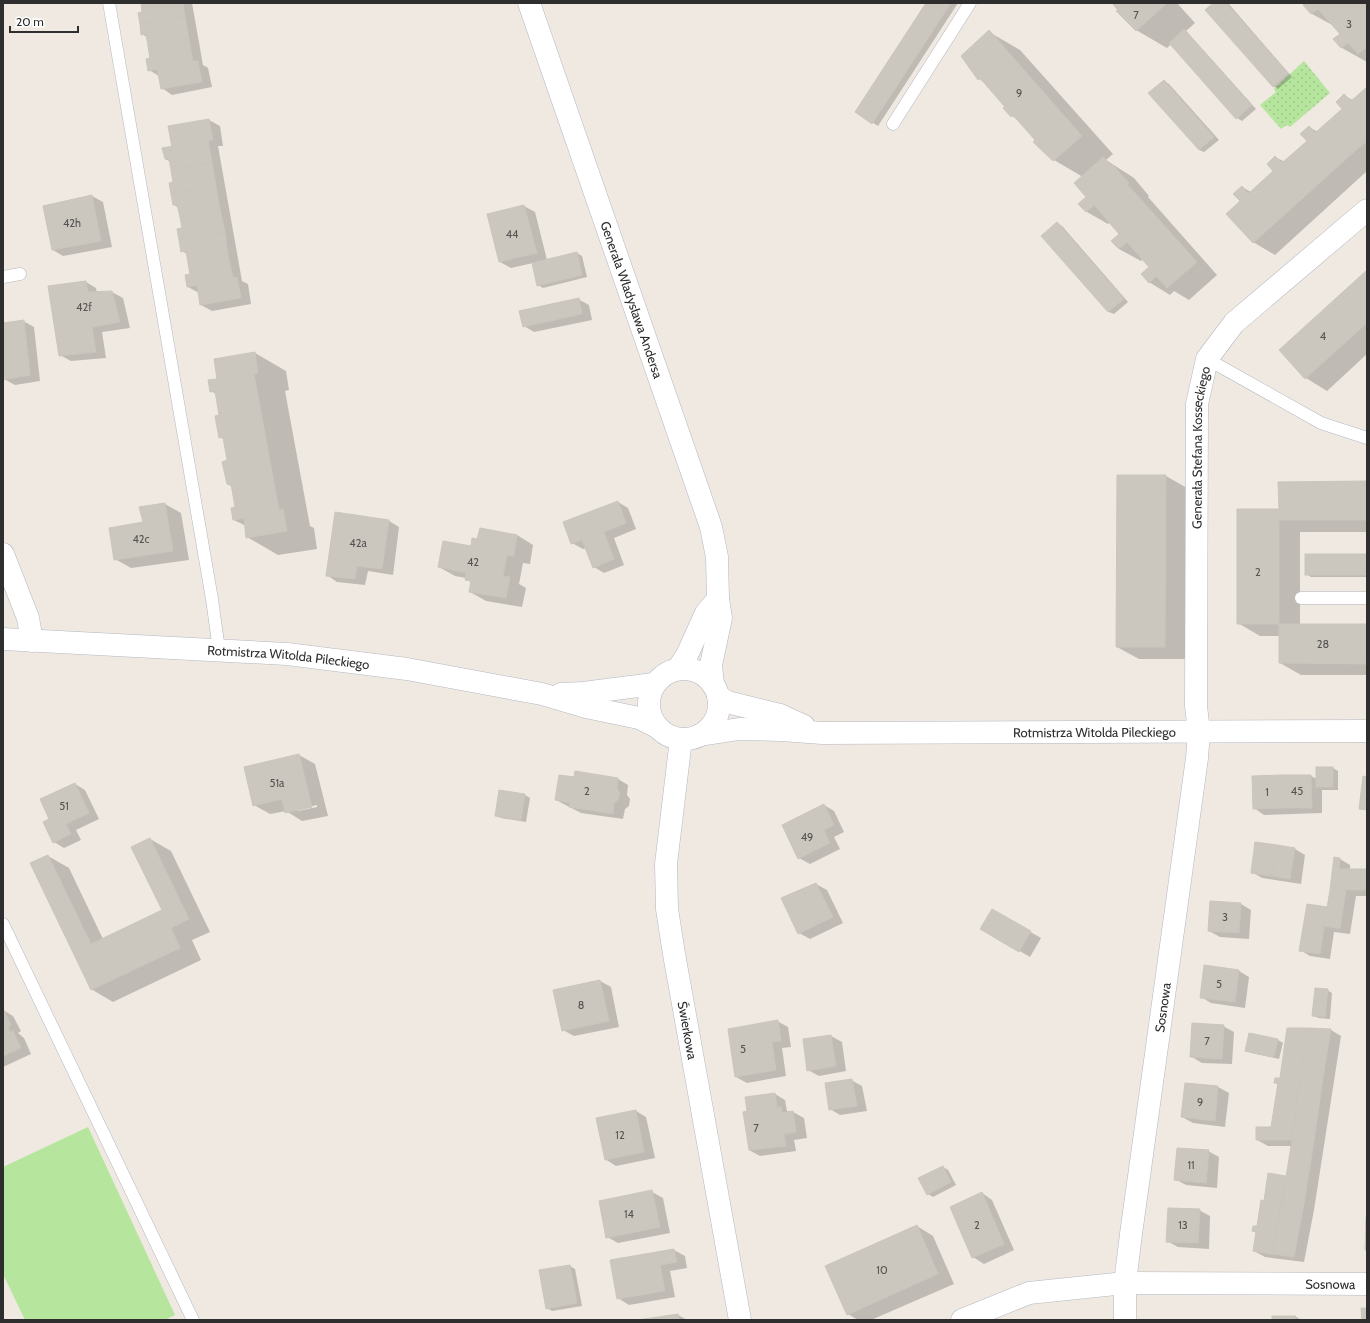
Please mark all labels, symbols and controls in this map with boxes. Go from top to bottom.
scale bar [10,8,78,34]
house number: 7 [1133,8,1139,22]
text: 20 m [16,14,44,29]
house number: 3 [1346,17,1352,31]
house number: 9 [1016,86,1022,100]
house number: 42h [63,216,81,230]
street label: Generała Władysława Andersa [597,219,667,381]
house number: 44 [506,227,519,241]
house number: 42f [76,300,92,314]
house number: 4 [1320,329,1327,343]
street label: Generała Stefana Kosseckiego [1189,365,1213,529]
house number: 42c [132,532,150,546]
house number: 42a [349,536,367,550]
house number: 42 [467,555,479,569]
house number: 2 [1255,565,1261,579]
house number: 28 [1317,637,1329,651]
street label: Rotmistrza Witolda Pileckiego [207,642,370,672]
street label: Rotmistrza Witolda Pileckiego [1013,724,1176,740]
house number: 51a [270,776,285,790]
house number: 2 [584,784,590,798]
house number: 45 [1291,784,1303,798]
house number: 1 [1265,785,1269,799]
house number: 51 [59,799,69,813]
house number: 49 [801,830,813,844]
house number: 3 [1222,910,1228,924]
house number: 5 [1216,977,1222,991]
street label: Sosnowa [1151,981,1174,1033]
house number: 8 [578,998,584,1012]
street label: Świerkowa [675,1000,701,1061]
house number: 7 [1204,1034,1210,1048]
house number: 5 [740,1042,746,1056]
house number: 9 [1197,1095,1203,1109]
house number: 7 [753,1121,759,1135]
house number: 12 [615,1128,625,1142]
house number: 11 [1187,1158,1195,1172]
house number: 14 [624,1207,635,1221]
house number: 2 [974,1218,980,1232]
house number: 13 [1178,1218,1188,1232]
house number: 10 [876,1263,888,1277]
street label: Sosnowa [1305,1276,1356,1292]

